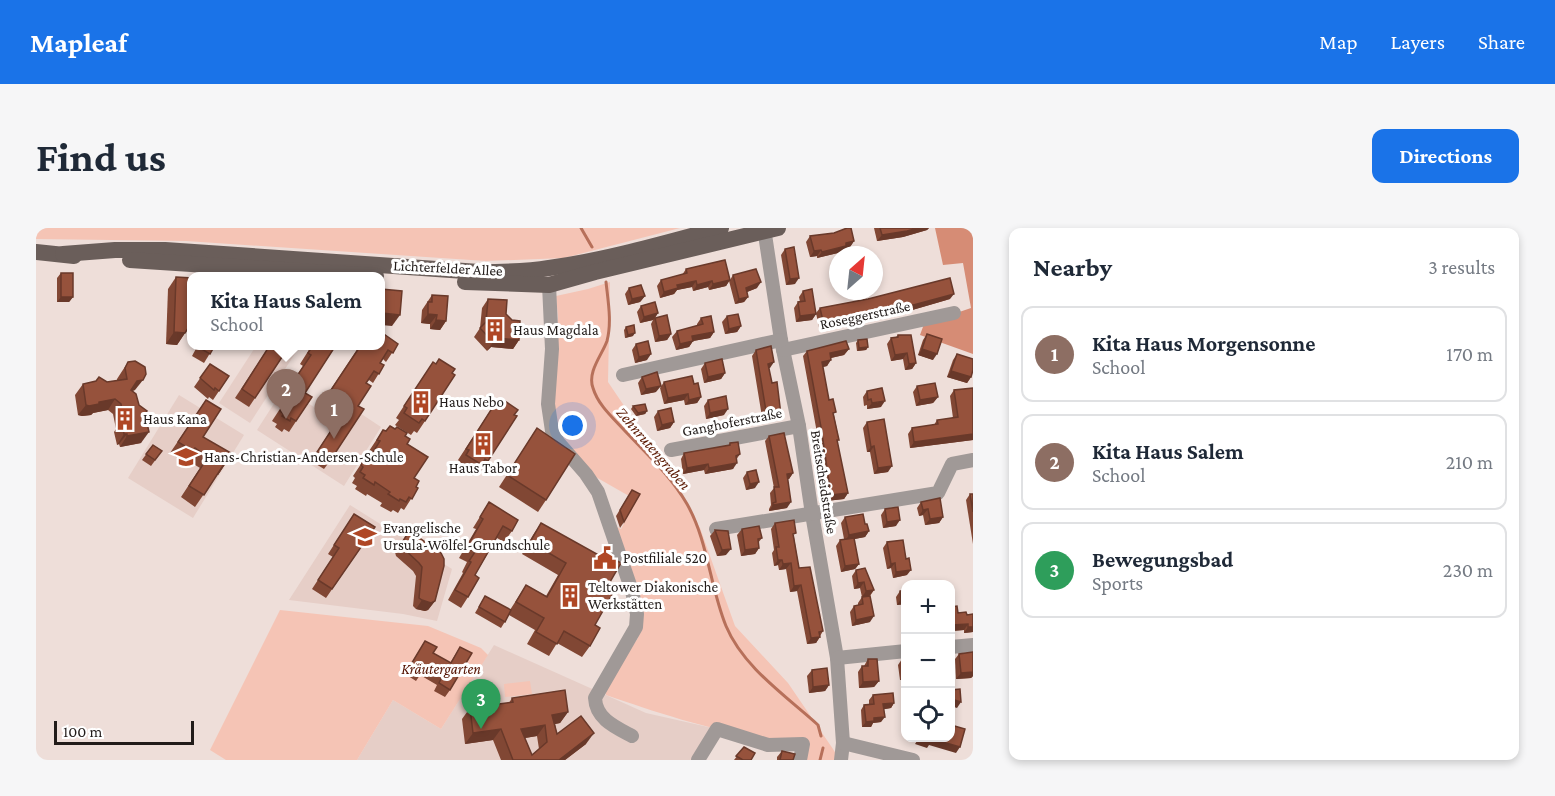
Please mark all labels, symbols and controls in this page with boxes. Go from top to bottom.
text: Mapleaf [30,27,127,58]
text: Map [1319,30,1358,54]
text: Layers [1391,30,1445,54]
text: Share [1478,30,1525,54]
button: Directions [1372,129,1519,183]
text: Find us [36,133,166,180]
north arrow [829,246,883,300]
text: Nearby [1033,253,1112,282]
text: 3 results [1428,256,1495,278]
street label: Lichterfelder Allee [393,257,504,279]
popup [187,272,385,350]
text: Kita Haus Salem [210,288,362,313]
street label: Roseggerstraße [818,298,912,333]
text: School [210,313,264,335]
building icon: Haus Magdala [482,317,508,343]
place label: Haus Magdala [513,322,599,339]
text: Kita Haus Morgensonne [1092,331,1315,356]
text: 1 [1051,343,1058,365]
text: 170 m [1446,343,1493,365]
text: School [1092,356,1145,378]
pin: 2 [266,370,306,419]
building icon: Haus Nebo [408,389,434,415]
pin: 1 [314,390,354,439]
place label: Haus Nebo [439,394,504,410]
water label: Zehnrutengraben [612,404,694,494]
street label: Ganghoferstraße [681,404,784,440]
building icon: Haus Kana [112,406,138,432]
place label: Haus Kana [143,411,207,427]
your location [558,411,587,440]
street label: Breitscheidstraße [808,429,840,535]
building icon: Haus Tabor [470,431,496,457]
text: Kita Haus Salem [1092,439,1244,464]
school or university icon: Hans-Christian-Andersen-Schule [173,444,199,470]
place label: Hans-Christian-Andersen-Schule [204,449,404,465]
text: 2 [1049,451,1060,473]
text: 210 m [1446,451,1493,473]
place label: Haus Tabor [449,460,518,476]
text: School [1092,464,1145,486]
place label: Evangelische Ursula-Wölfel-Grundschule [383,520,551,553]
school or university icon: Evangelische Ursula-Wölfel-Grundschule [352,524,378,550]
public building icon: Postfiliale 520 [592,545,618,571]
text: Bewegungsbad [1092,547,1233,572]
place label: Postfiliale 520 [623,550,707,566]
text: 3 [1050,559,1059,581]
text: 230 m [1443,559,1493,581]
text: Sports [1092,572,1143,594]
place label: Teltower Diakonische Werkstätten [588,579,718,612]
map controls [901,580,955,742]
button: + [901,580,955,634]
building icon: Teltower Diakonische Werkstätten [557,583,583,609]
button: − [901,634,955,688]
park label: Kräutergarten [401,661,481,678]
pin: 3 [462,680,500,729]
button: locate [901,688,955,742]
scale bar [54,718,194,746]
text: 100 m [63,723,102,740]

